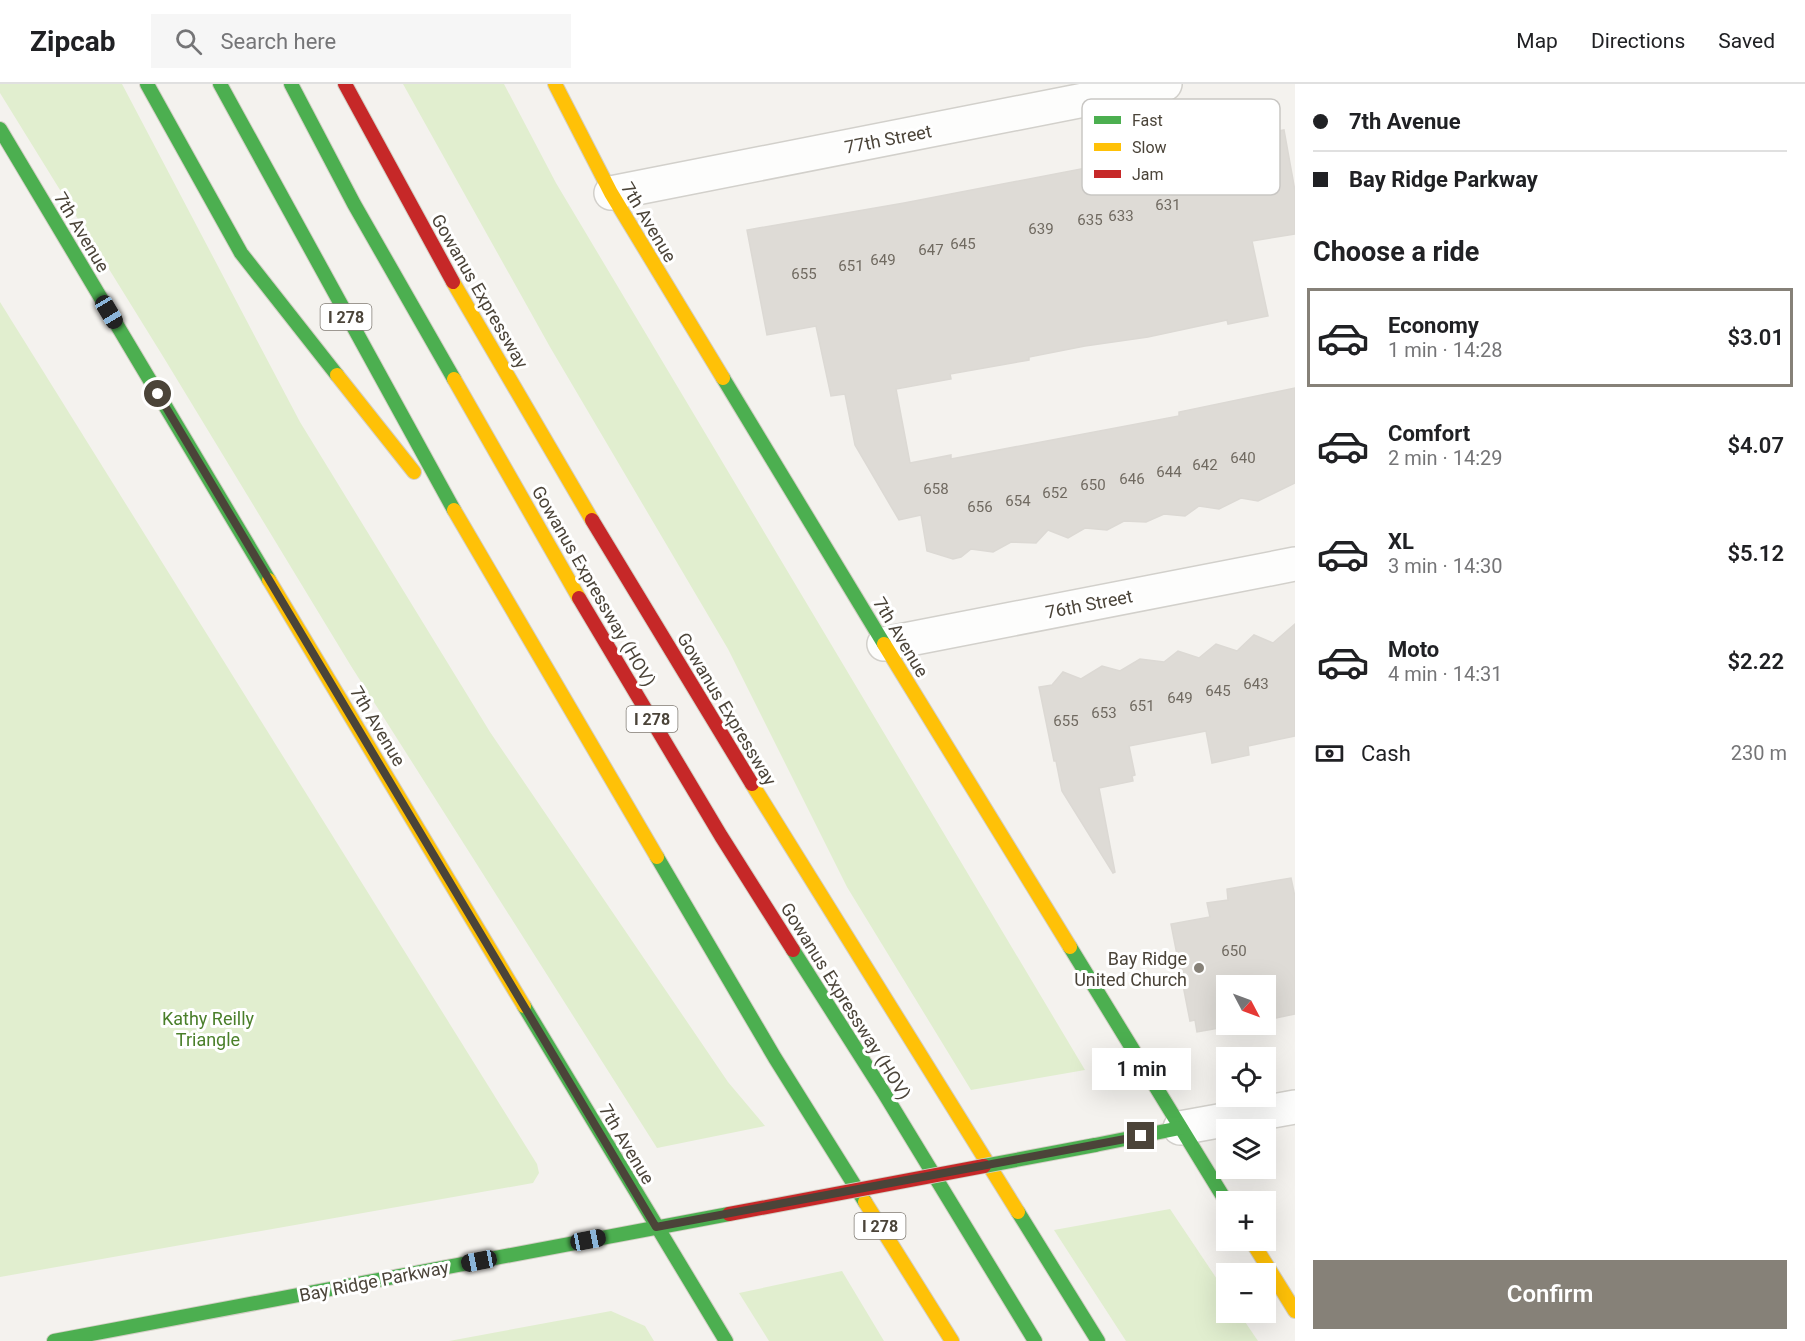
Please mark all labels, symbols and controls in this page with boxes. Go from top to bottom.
search box [151,14,571,68]
text: Zipcab [30,25,115,58]
icon: search [172,25,205,58]
text: Search here [220,29,336,54]
text: Map [1516,29,1558,53]
text: Directions [1591,29,1685,53]
text: Saved [1718,29,1775,53]
legend [1082,99,1280,195]
text: 7th Avenue [1349,109,1461,134]
text: Fast [1132,111,1163,130]
street label: 77th Street [843,120,933,158]
text: Slow [1132,138,1167,157]
text: Jam [1132,165,1164,184]
text: Bay Ridge Parkway [1349,167,1538,192]
street label: 7th Avenue [617,178,681,266]
street label: 7th Avenue [50,188,114,276]
house number: 631 [1155,196,1181,214]
house number: 633 [1108,207,1134,225]
street label: Gowanus Expressway [427,210,533,372]
house number: 635 [1077,211,1103,229]
house number: 639 [1028,220,1054,238]
house number: 645 [950,235,976,253]
text: Choose a ride [1313,236,1479,268]
house number: 647 [918,241,944,259]
house number: 649 [870,251,896,269]
house number: 651 [838,257,864,275]
house number: 655 [791,265,817,283]
car [92,292,126,332]
road number: I 278 [320,304,372,330]
icon: car [1316,311,1370,365]
text: Economy [1388,313,1479,338]
text: $3.01 [1727,325,1784,350]
text: 1 min · 14:28 [1388,338,1503,362]
route start [144,380,171,407]
icon: car [1316,419,1370,473]
text: Comfort [1388,421,1470,446]
text: $4.07 [1727,433,1784,458]
text: 2 min · 14:29 [1388,446,1503,470]
house number: 640 [1230,449,1256,467]
house number: 642 [1192,456,1218,474]
house number: 644 [1156,463,1182,481]
house number: 646 [1119,470,1145,488]
house number: 650 [1080,476,1106,494]
house number: 658 [923,480,949,498]
street label: Gowanus Expressway (HOV) [527,482,660,691]
house number: 652 [1042,484,1068,502]
house number: 654 [1005,492,1031,510]
house number: 656 [967,498,993,516]
icon: car [1316,527,1370,581]
text: XL [1388,529,1414,554]
text: $5.12 [1727,541,1784,566]
text: 3 min · 14:30 [1388,554,1503,578]
street label: 76th Street [1044,585,1134,623]
street label: 7th Avenue [869,593,933,681]
street label: Gowanus Expressway [673,629,781,790]
icon: car [1316,635,1370,689]
text: Moto [1388,637,1439,662]
text: $2.22 [1727,649,1784,674]
text: 4 min · 14:31 [1388,662,1503,686]
house number: 643 [1243,675,1269,693]
street label: 7th Avenue [346,682,410,770]
house number: 645 [1205,682,1231,700]
house number: 649 [1167,689,1193,707]
house number: 651 [1129,697,1155,715]
house number: 653 [1091,704,1117,722]
road number: I 278 [626,706,678,732]
house number: 655 [1053,712,1079,730]
icon: cash [1313,737,1346,770]
text: Cash [1361,741,1411,766]
text: 230 m [1731,741,1787,765]
street label: Gowanus Expressway (HOV) [776,899,915,1104]
house number: 650 [1221,942,1247,960]
place label: Bay Ridge United Church [1074,948,1187,990]
marker: Bay Ridge United Church [1192,961,1206,975]
north arrow [1216,975,1276,1035]
map controls [1216,975,1276,1323]
park label: Kathy Reilly Triangle [162,1008,255,1050]
button: locate [1216,1047,1276,1107]
callout: 1 min [1092,1049,1190,1091]
text: 1 min [1116,1057,1167,1081]
street label: 7th Avenue [595,1100,659,1188]
button: layers [1216,1119,1276,1179]
route end [1127,1122,1154,1149]
button: + [1216,1191,1276,1251]
road number: I 278 [854,1213,906,1239]
car [569,1228,607,1252]
car [460,1249,498,1273]
street label: Bay Ridge Parkway [298,1256,451,1306]
button: Confirm [1313,1260,1787,1329]
button: − [1216,1263,1276,1323]

